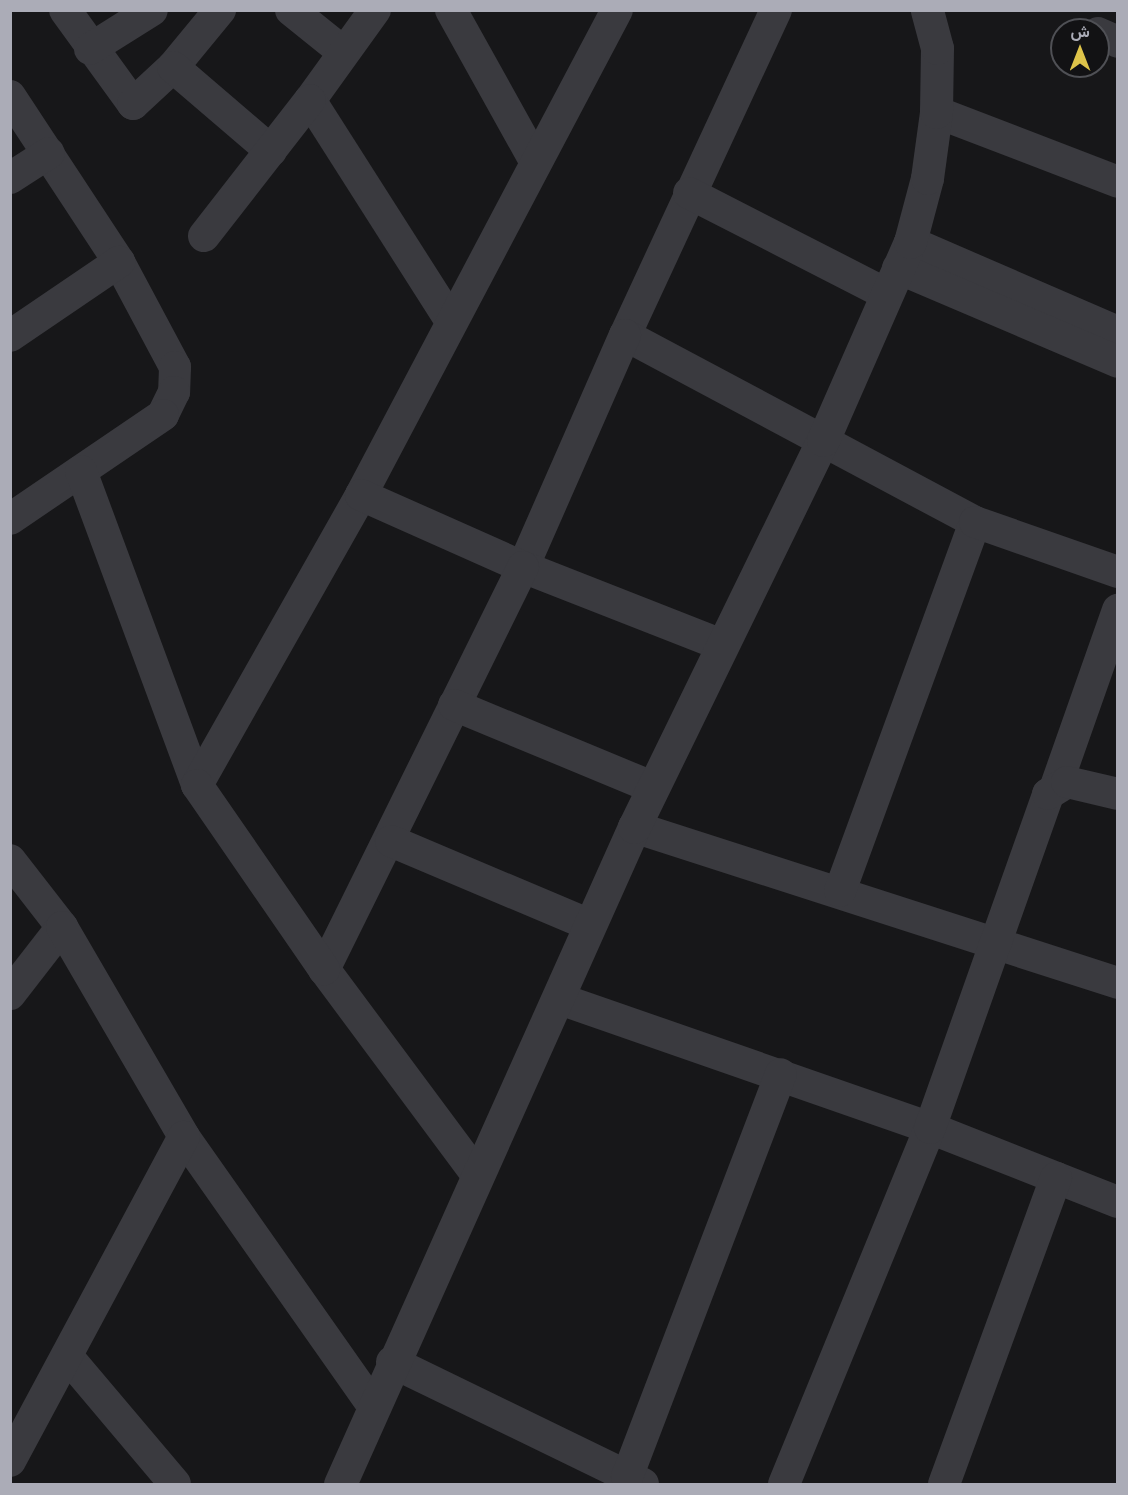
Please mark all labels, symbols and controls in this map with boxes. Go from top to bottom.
north arrow [1050,18,1110,78]
text: ش [1070,22,1090,42]

